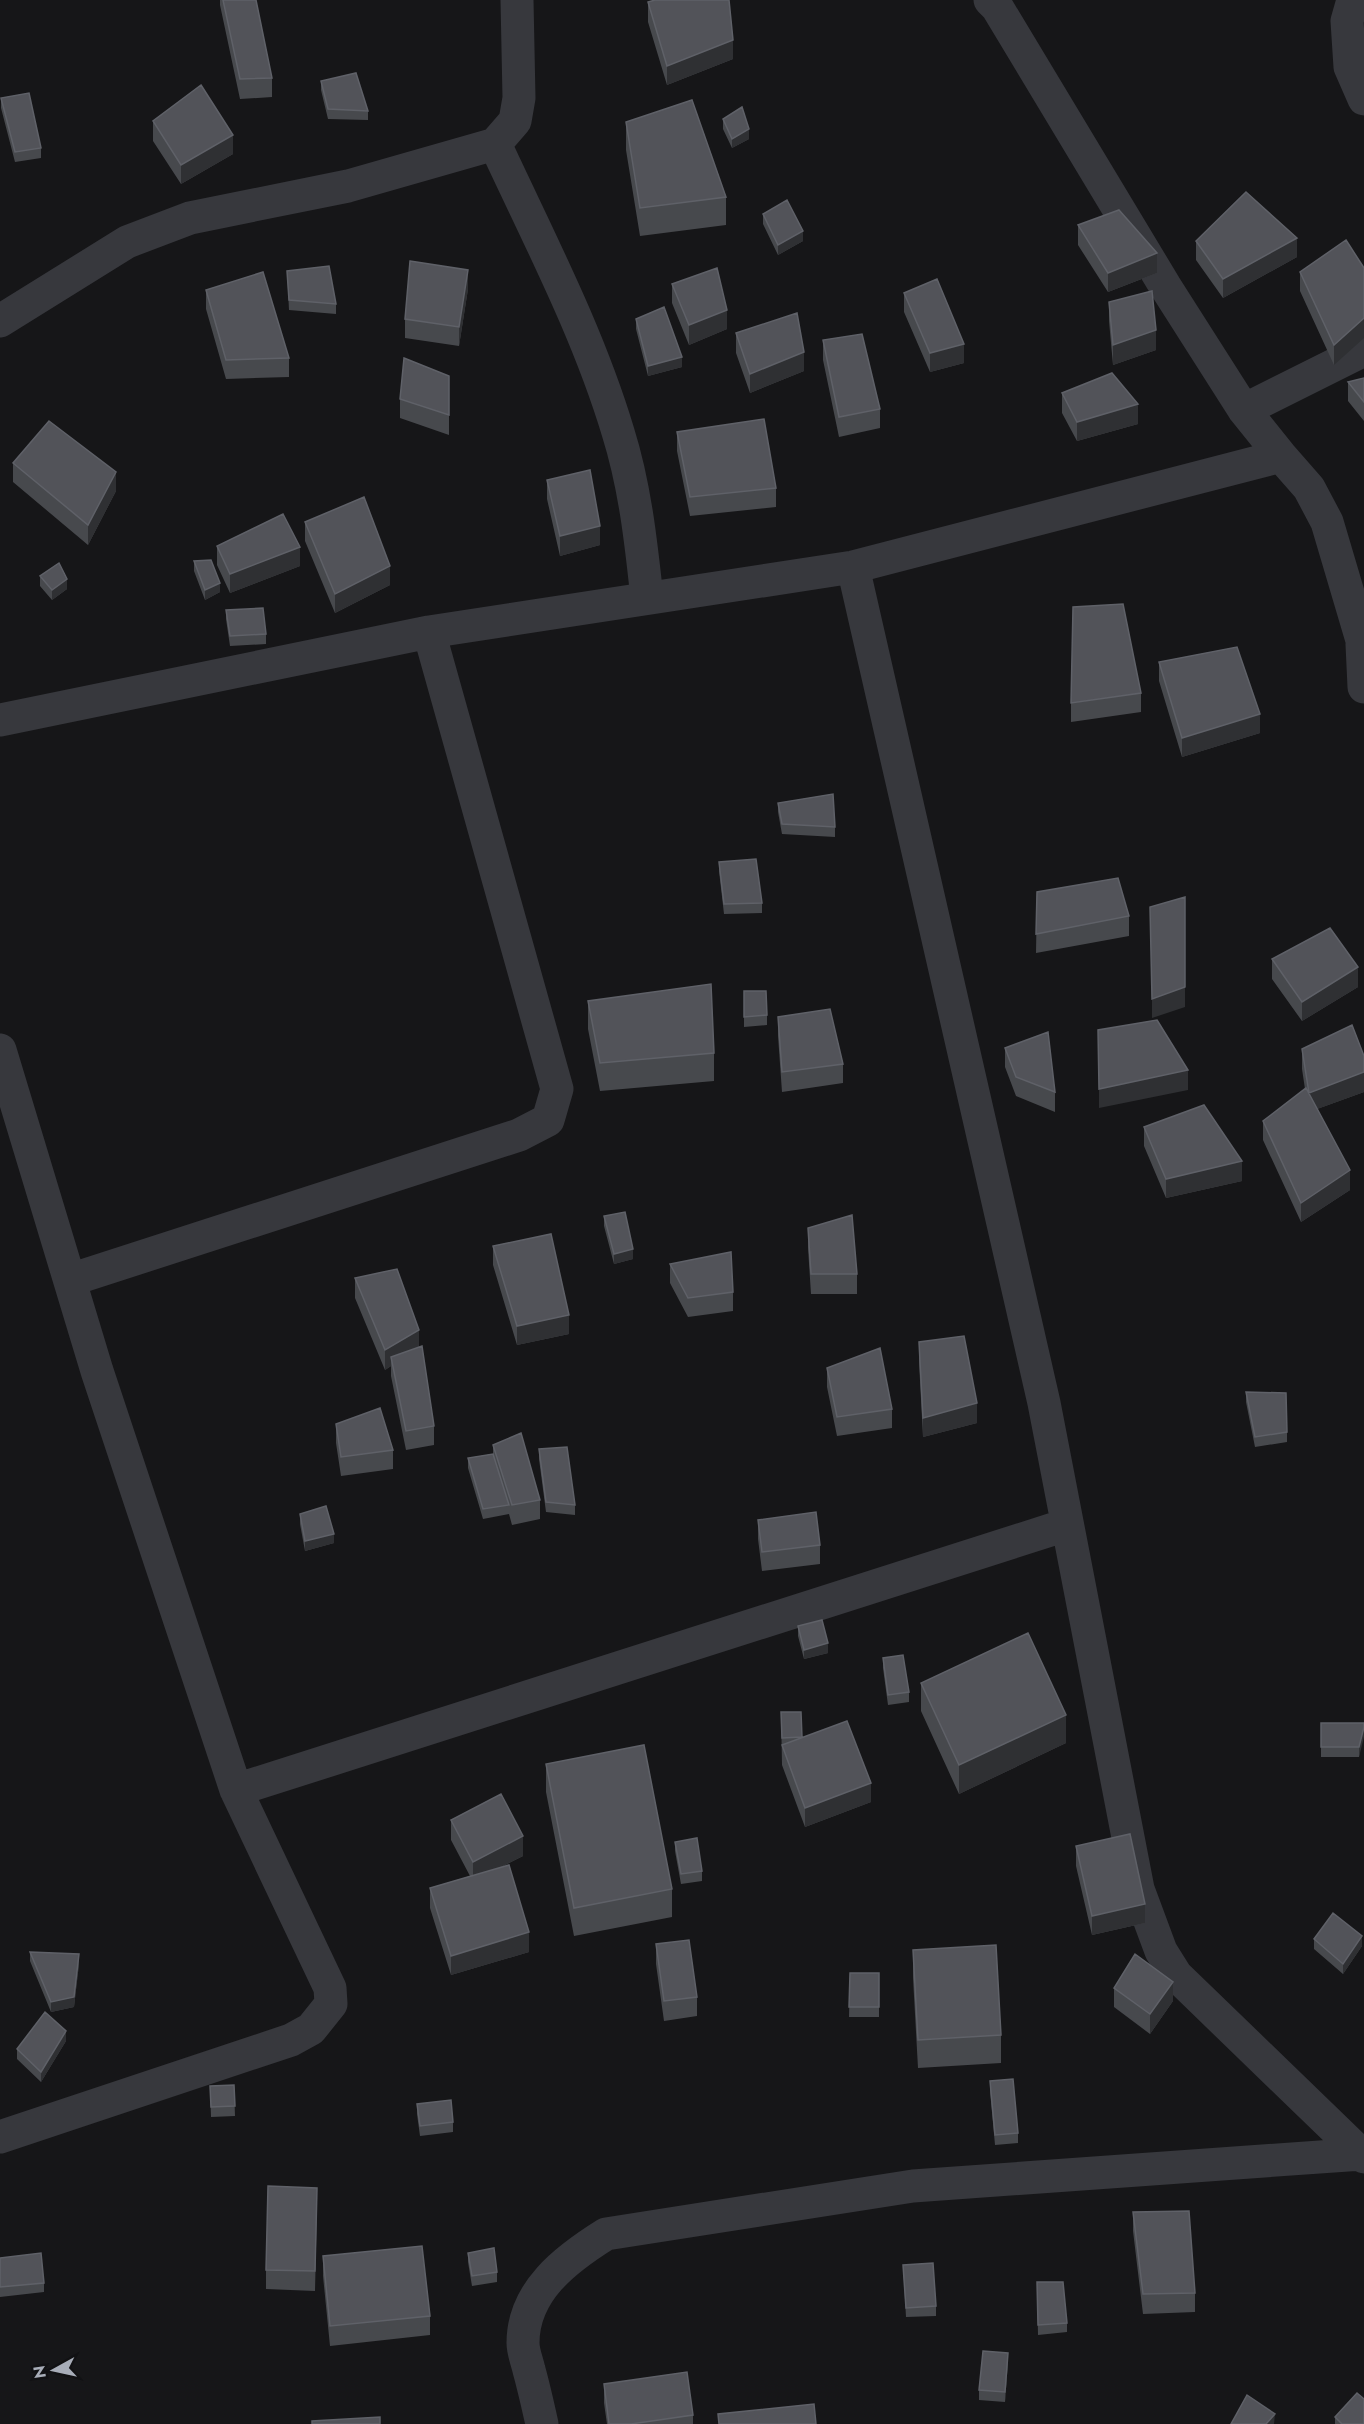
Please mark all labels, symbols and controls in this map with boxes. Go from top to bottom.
north arrow [24,2340,84,2400]
text: N [27,2364,52,2380]

